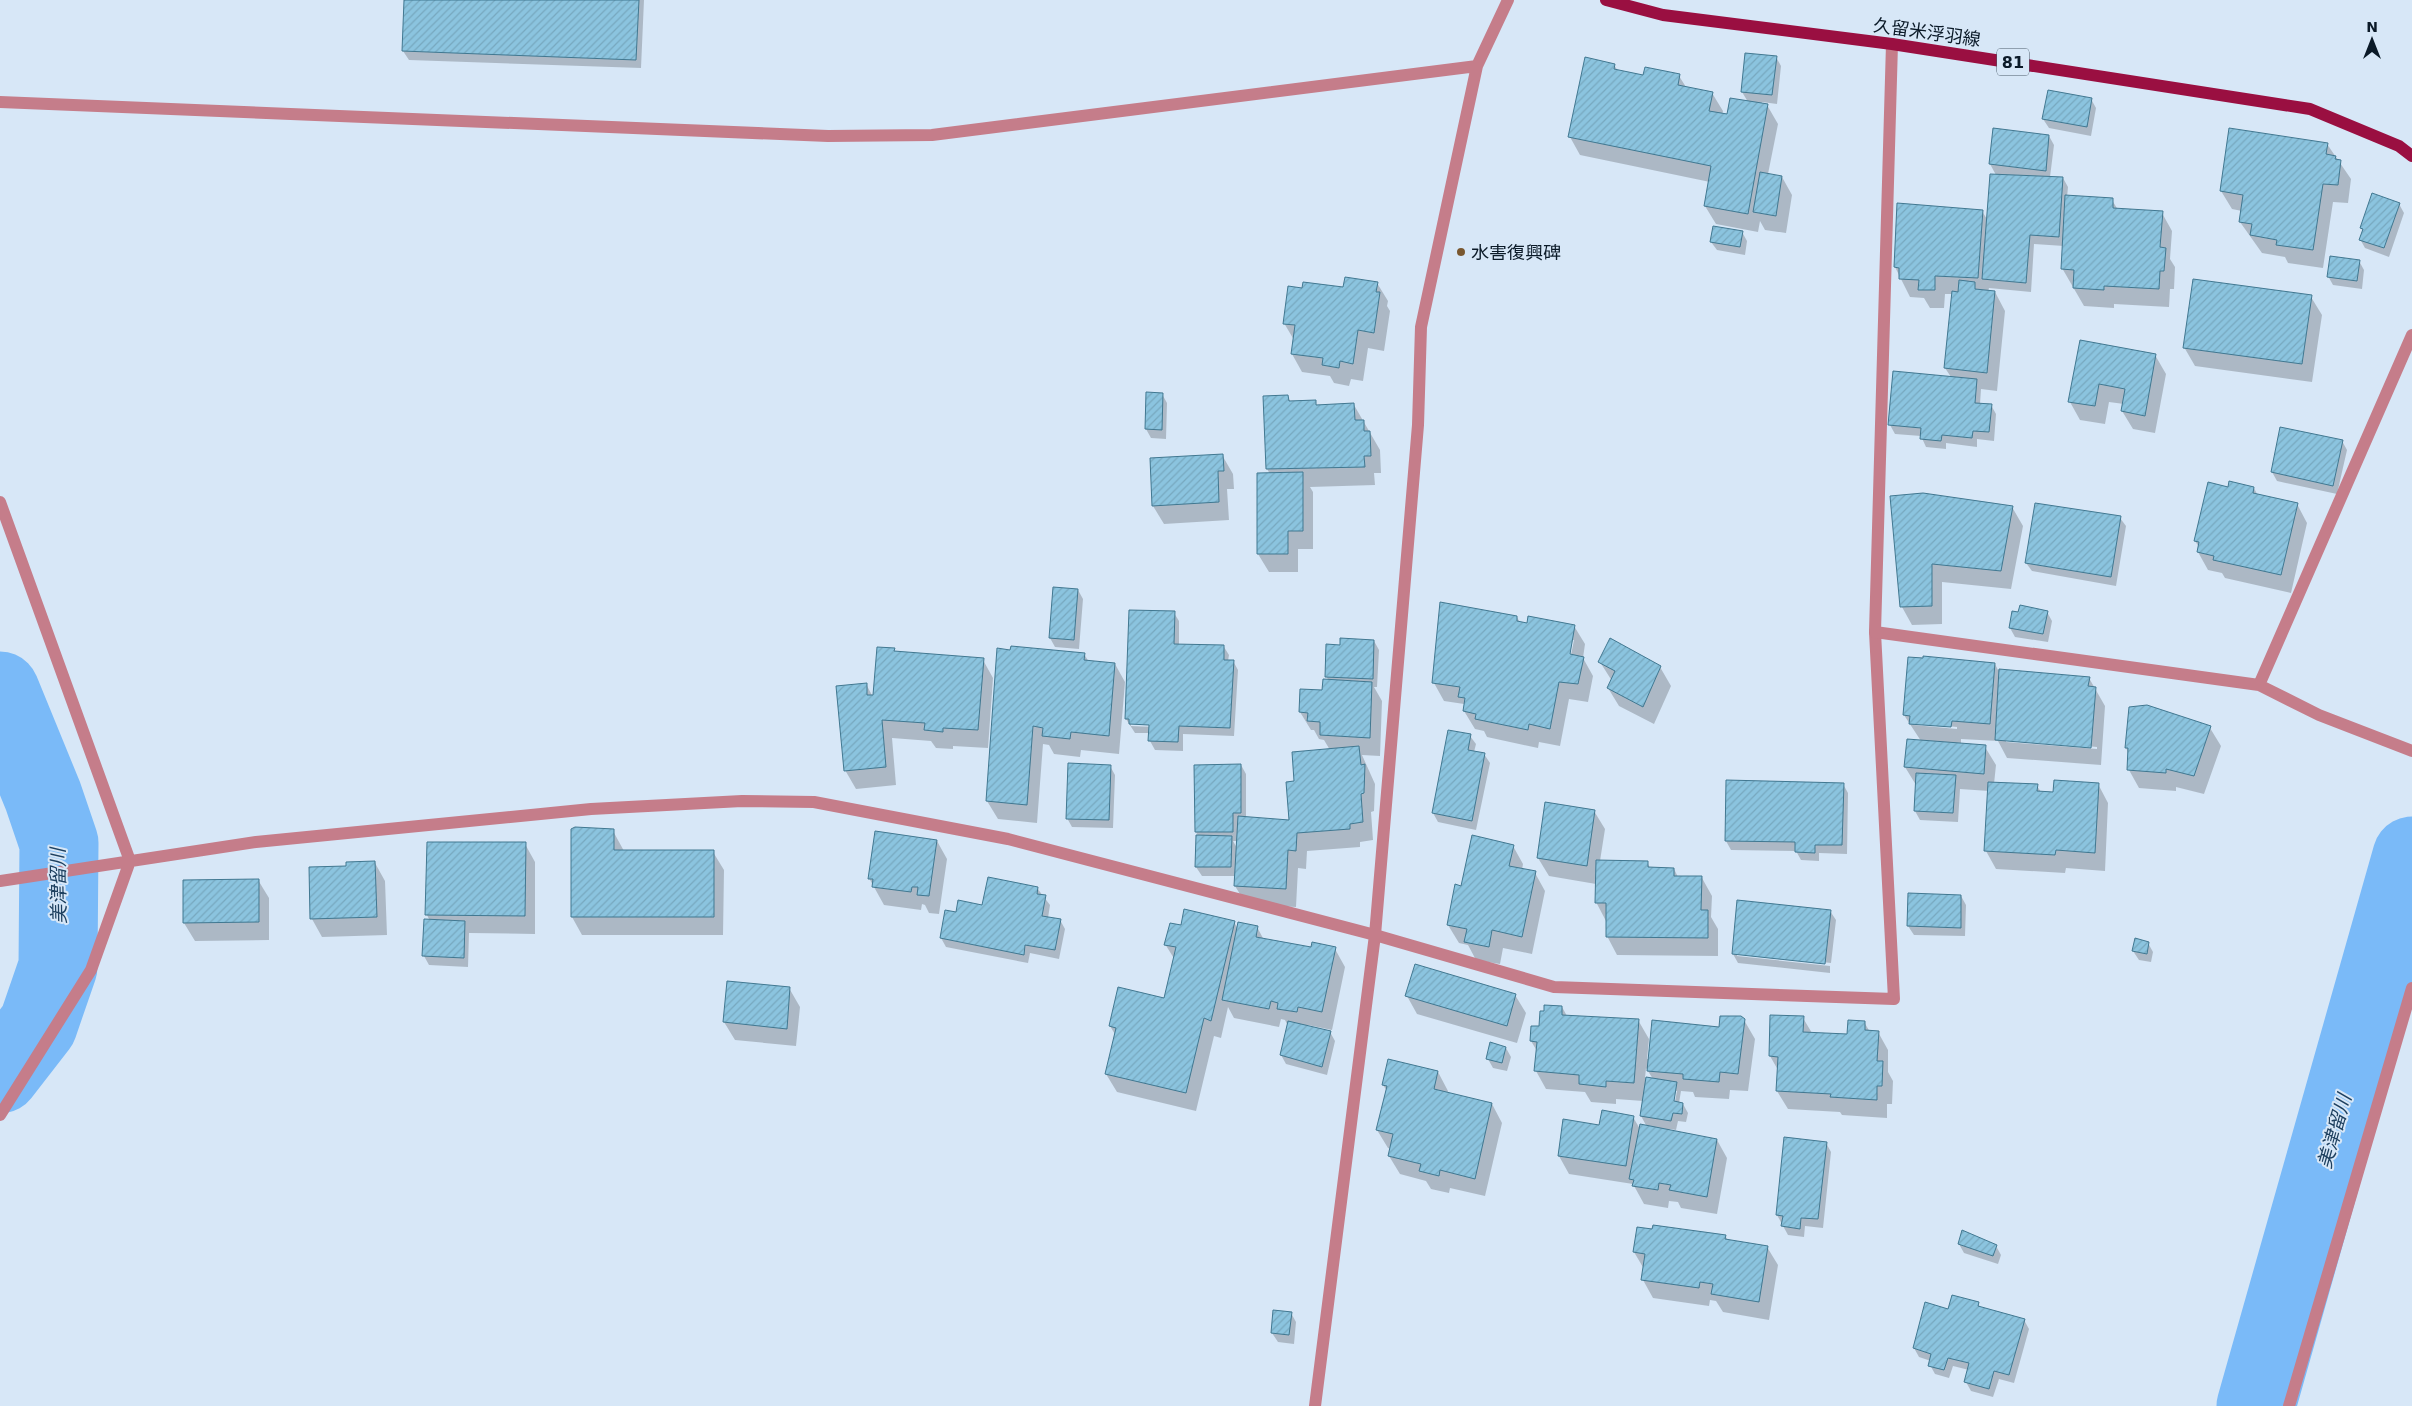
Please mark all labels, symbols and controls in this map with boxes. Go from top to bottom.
street label: 久留米浮羽線 [1872,14,1982,50]
north arrow [2347,15,2397,65]
text: N [2366,19,2378,35]
road number: 81 [1997,48,2029,76]
place label: 水害復興碑 [1471,242,1561,263]
marker: 水害復興碑 [1455,246,1467,258]
water label: 美津留川 [46,846,70,924]
water label: 美津留川 [2313,1090,2356,1171]

